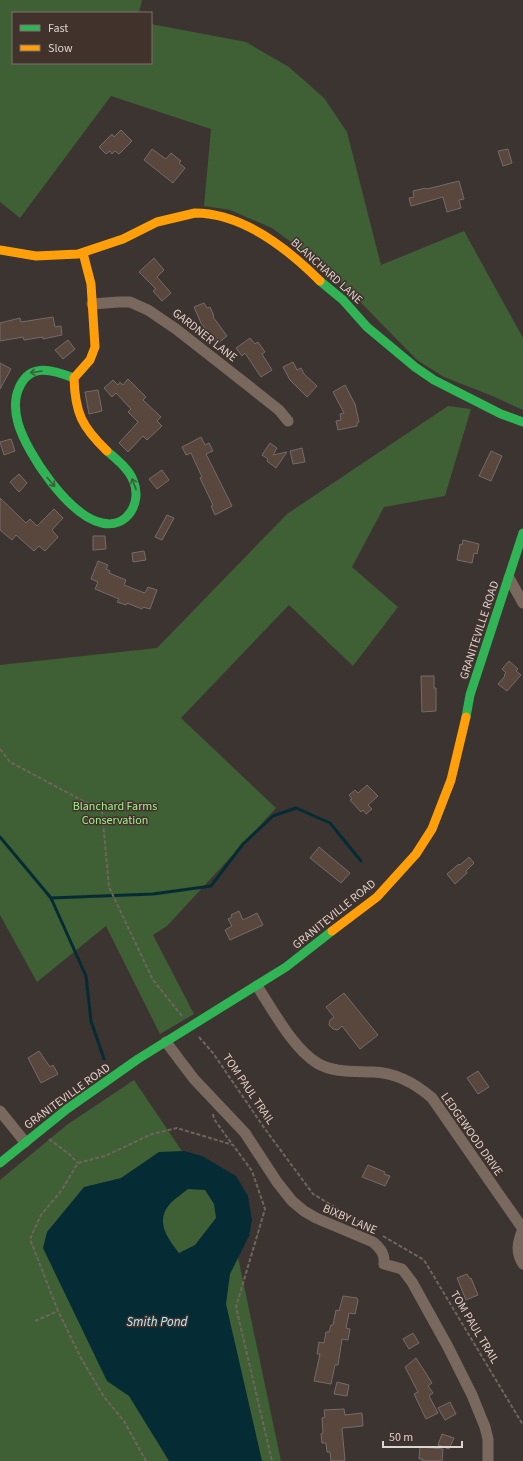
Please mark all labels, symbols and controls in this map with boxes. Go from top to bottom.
legend [12,12,152,64]
text: Fast [48,20,68,37]
text: Slow [48,40,73,57]
street label: BLANCHARD LANE [287,234,366,308]
street label: GARDNER LANE [169,305,241,366]
one-way arrow [30,368,43,376]
one-way arrow [46,477,55,488]
one-way arrow [130,478,138,490]
street label: GRANITEVILLE ROAD [456,579,503,682]
park label: Blanchard Farms Conservation [73,798,157,829]
street label: GRANITEVILLE ROAD [289,875,380,953]
street label: TOM PAUL TRAIL [218,1050,279,1128]
street label: GRANITEVILLE ROAD [21,1059,114,1133]
street label: LEDGEWOOD DRIVE [436,1089,507,1179]
street label: BIXBY LANE [320,1200,380,1239]
street label: TOM PAUL TRAIL [446,1288,503,1367]
water label: Smith Pond [126,1313,189,1331]
scale bar [383,1423,462,1449]
text: 50 m [389,1429,413,1446]

